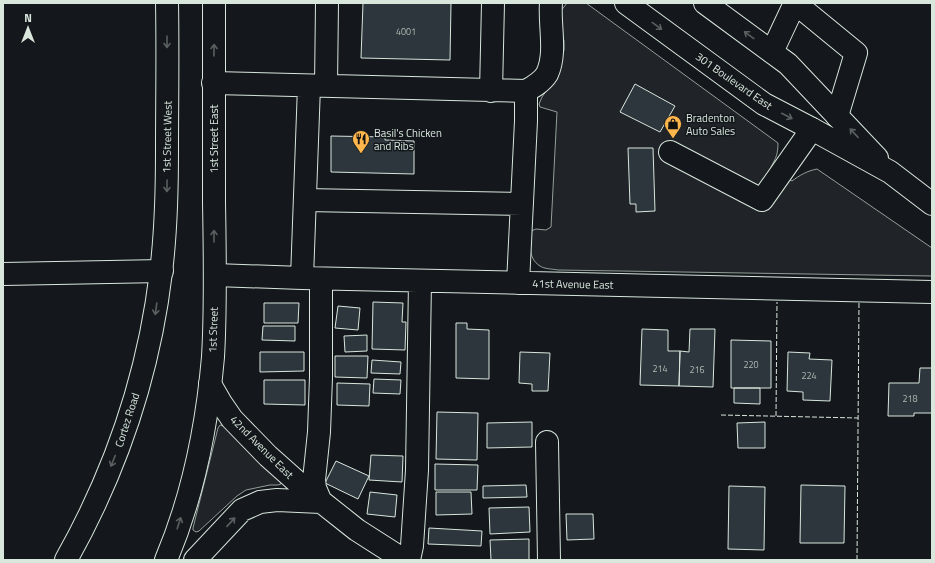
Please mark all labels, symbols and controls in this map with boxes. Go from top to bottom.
north arrow [8,8,48,48]
text: N [24,10,32,26]
one-way arrow [651,22,662,30]
house number: 4001 [396,25,416,38]
one-way arrow [743,31,754,39]
one-way arrow [164,35,171,48]
one-way arrow [210,44,218,57]
street label: 301 Boulevard East [692,48,776,114]
street label: 1st Street West [158,101,176,173]
street label: 1st Street East [206,104,222,173]
place label: Bradenton Auto Sales [686,110,735,139]
one-way arrow [780,113,792,120]
shop icon: Bradenton Auto Sales [663,114,683,139]
place label: Basil's Chicken and Ribs [374,125,442,154]
one-way arrow [849,128,858,138]
restaurant icon: Basil's Chicken and Ribs [351,129,371,154]
one-way arrow [163,179,170,192]
one-way arrow [211,230,218,243]
street label: 41st Avenue East [532,275,614,293]
one-way arrow [152,302,160,315]
street label: 1st Street [204,307,222,353]
house number: 220 [743,358,759,371]
house number: 214 [652,362,668,375]
house number: 216 [689,363,705,376]
house number: 224 [801,369,817,382]
street label: Cortez Road [111,391,143,449]
house number: 218 [902,392,918,405]
street label: 42nd Avenue East [227,412,297,482]
one-way arrow [109,455,116,467]
one-way arrow [227,517,236,527]
one-way arrow [176,518,184,530]

